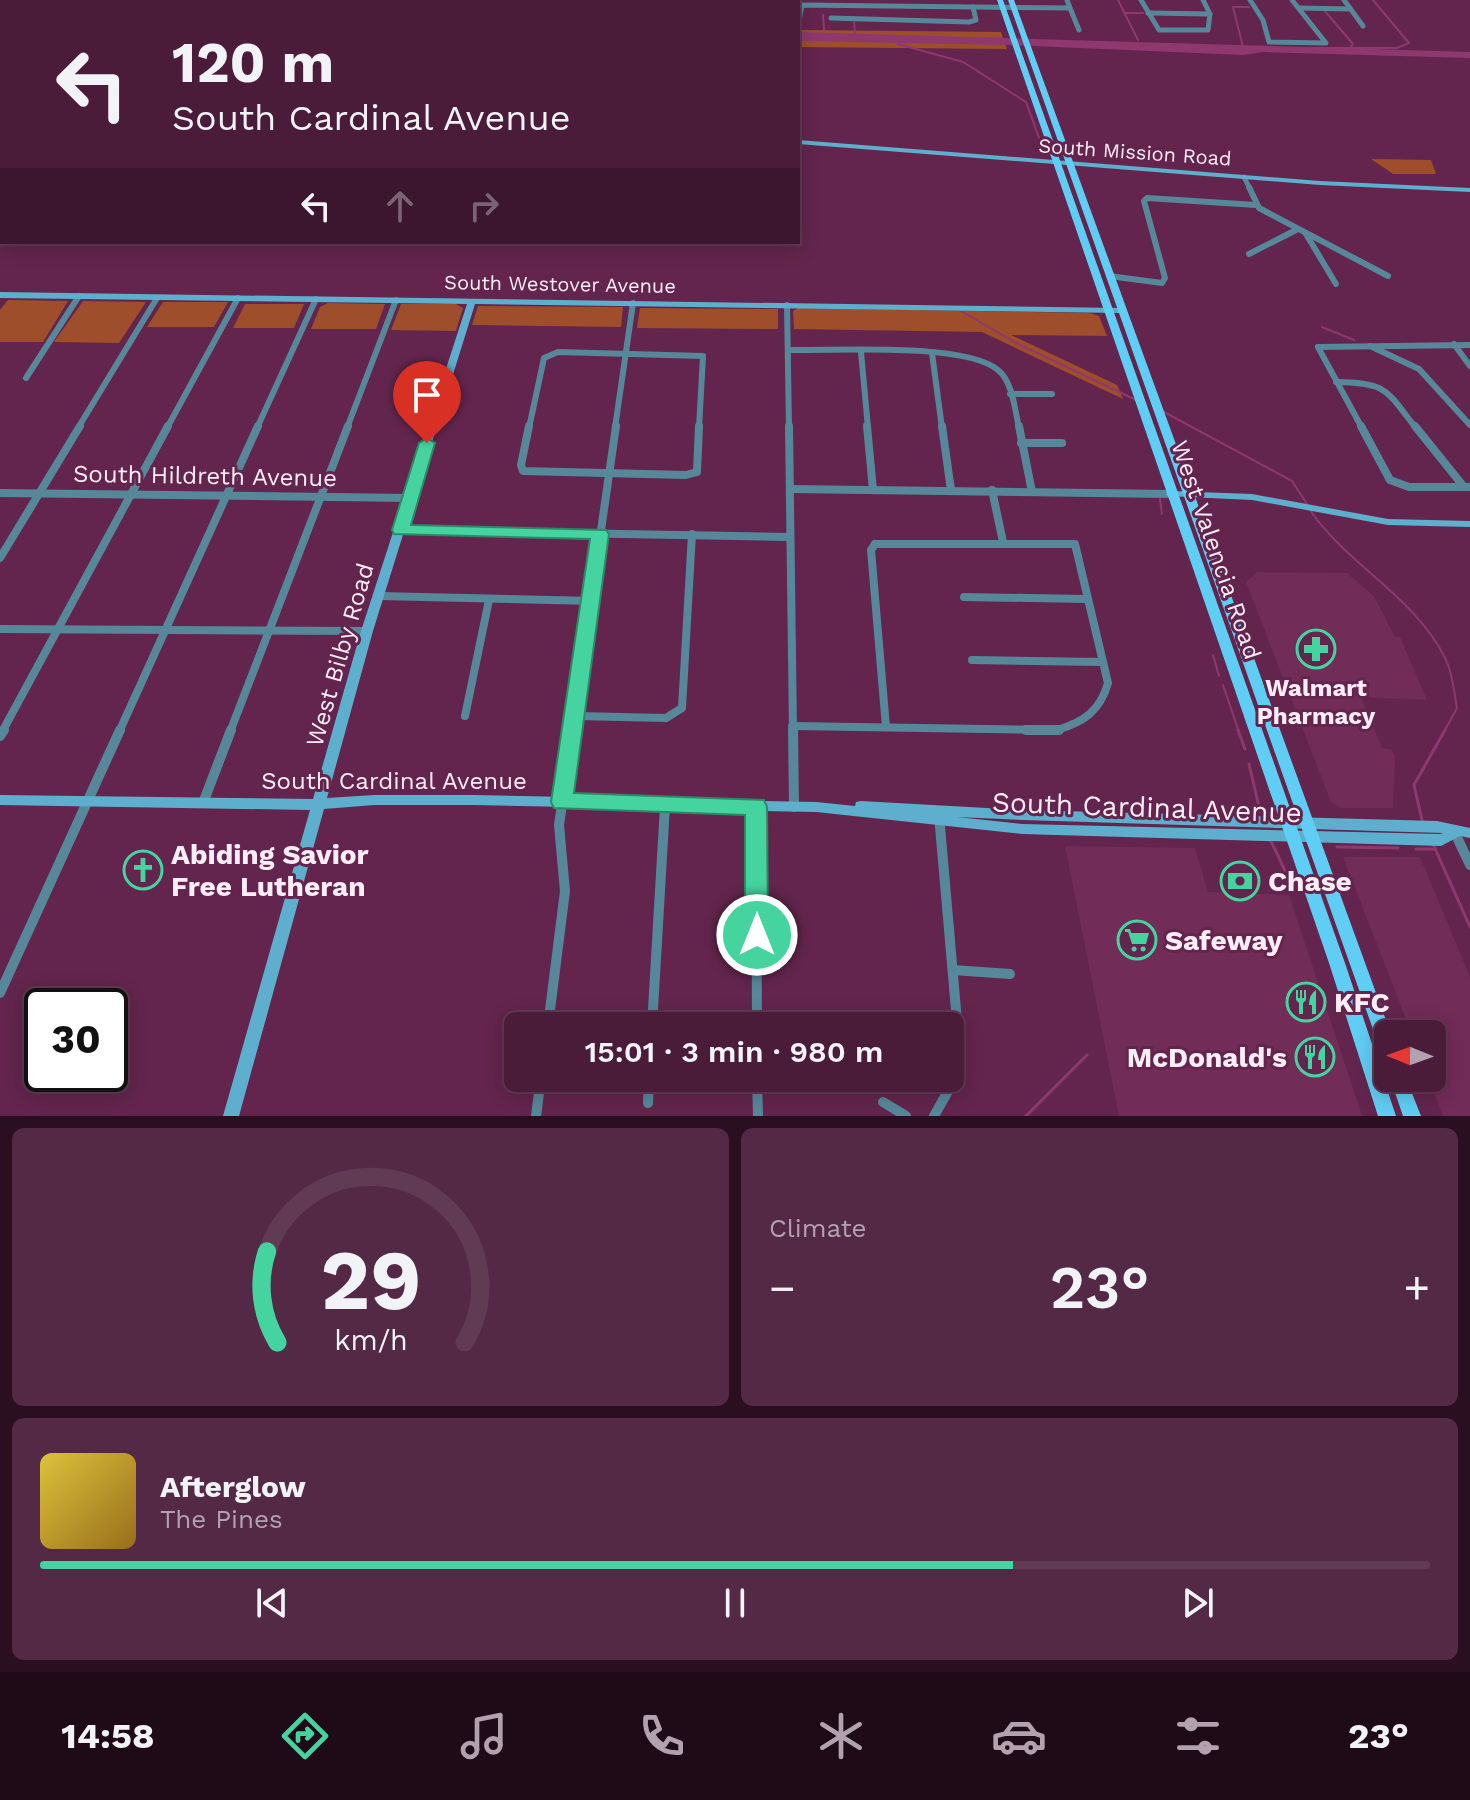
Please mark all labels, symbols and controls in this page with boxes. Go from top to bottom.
text: 120 m [172,30,334,96]
icon: left [40,32,144,136]
text: South Cardinal Avenue [172,97,570,139]
street label: South Mission Road [1038,133,1232,171]
icon: left [294,184,338,228]
icon: ahead [378,184,422,228]
icon: right [462,184,506,228]
street label: South Westover Avenue [444,270,676,298]
pin [393,361,461,443]
icon: arrive [405,373,449,417]
street label: West Valencia Road [1165,437,1267,663]
street label: South Hildreth Avenue [73,460,337,492]
street label: West Bilby Road [300,560,380,750]
pharmacy icon: Walmart Pharmacy [1295,628,1337,670]
place label: Walmart Pharmacy [1257,674,1376,730]
street label: South Cardinal Avenue [261,767,527,795]
street label: South Cardinal Avenue [992,786,1302,829]
place label: Abiding Savior Free Lutheran [171,838,369,903]
church icon: Abiding Savior Free Lutheran [122,849,164,891]
bank icon: Chase [1219,860,1261,902]
place label: Chase [1268,865,1352,898]
position arrow [715,893,799,977]
supermarket icon: Safeway [1116,919,1158,961]
place label: Safeway [1165,924,1283,957]
restaurant icon: KFC [1285,981,1327,1023]
place label: KFC [1334,986,1389,1019]
speed limit sign: 30 [24,988,128,1092]
north arrow [1374,1020,1446,1092]
map controls [1374,1020,1446,1092]
text: 15:01 · 3 min · 980 m [585,1034,883,1069]
restaurant icon: McDonald's [1294,1036,1336,1078]
place label: McDonald's [1127,1041,1287,1074]
text: Climate [769,1213,867,1243]
text: 29 [320,1232,421,1329]
text: 23° [1050,1252,1149,1323]
text: − [769,1262,796,1314]
text: + [1403,1262,1430,1314]
text: km/h [334,1323,407,1357]
text: Afterglow [160,1469,306,1504]
text: The Pines [160,1504,283,1534]
icon: previous [250,1581,294,1625]
icon: pause [713,1581,757,1625]
icon: next [1176,1581,1220,1625]
icon: directions [277,1708,333,1764]
icon: music [456,1708,512,1764]
icon: phone [634,1708,690,1764]
icon: climate [813,1708,869,1764]
icon: car [991,1708,1047,1764]
icon: filters [1170,1708,1226,1764]
text: 14:58 [61,1715,154,1757]
text: 23° [1348,1715,1409,1757]

